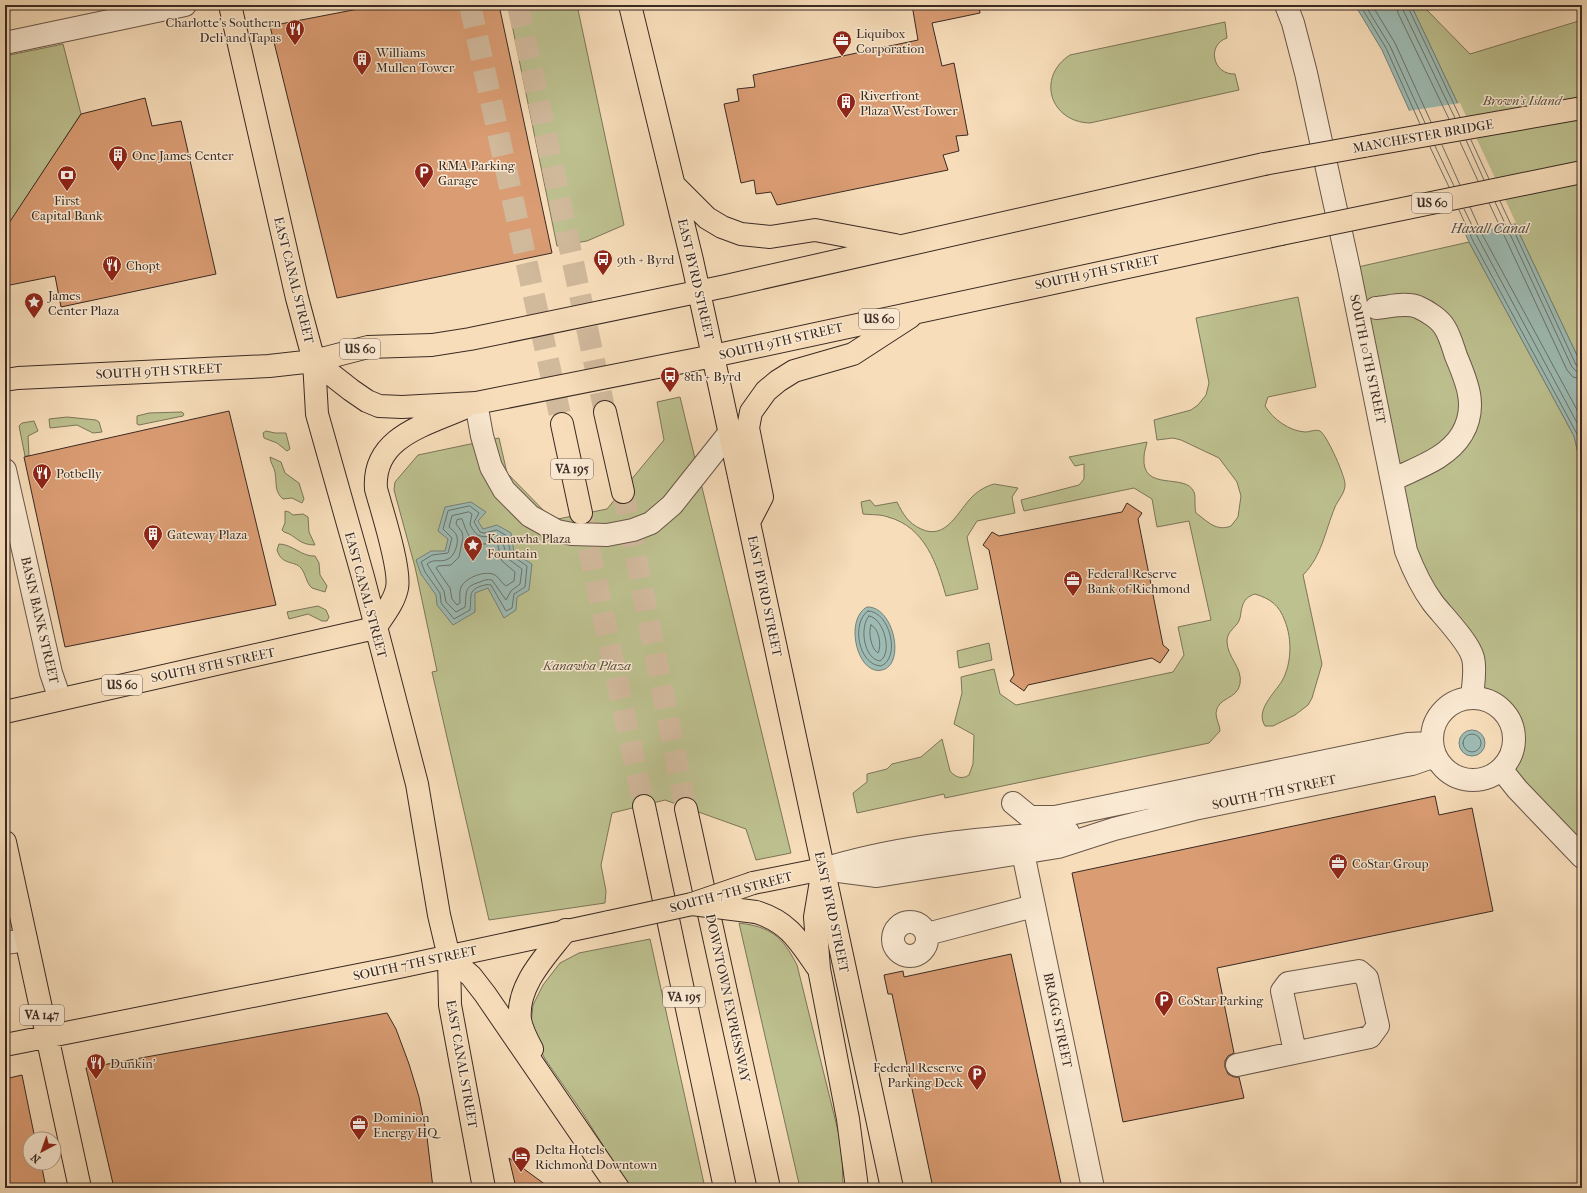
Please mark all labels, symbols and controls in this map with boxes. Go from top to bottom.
place label: Charlotte's Southern Deli and Tapas [166,15,281,45]
restaurant icon: Charlotte's Southern Deli and Tapas [284,18,306,46]
place label: Liquibox Corporation [856,26,925,56]
office icon: Liquibox Corporation [831,29,853,57]
place label: Williams Mullen Tower [375,45,455,75]
building icon: Williams Mullen Tower [351,48,373,76]
place label: Riverfront Plaza West Tower [860,88,958,118]
building icon: Riverfront Plaza West Tower [835,91,857,119]
park label: Brown's Island [1482,93,1564,108]
street label: MANCHESTER BRIDGE [1351,116,1495,156]
building icon: One James Center [107,144,129,172]
place label: One James Center [132,148,234,163]
place label: RMA Parking Garage [438,158,516,188]
parking icon: RMA Parking Garage [413,161,435,189]
bank icon: First Capital Bank [56,164,78,192]
place label: First Capital Bank [31,193,103,223]
road number: US 60 [1412,193,1452,213]
street label: EAST CANAL STREET [271,215,317,345]
street label: EAST BYRD STREET [675,217,717,341]
water label: Haxall Canal [1450,220,1530,237]
bus stop icon: 9th + Byrd [592,248,614,276]
street label: SOUTH 9TH STREET [1033,251,1161,293]
place label: 9th + Byrd [617,252,675,267]
restaurant icon: Chopt [101,254,123,282]
place label: Chopt [126,258,161,273]
place label: James Center Plaza [47,288,120,318]
place icon: James Center Plaza [23,291,45,319]
street label: SOUTH 10TH STREET [1347,293,1389,425]
road number: US 60 [859,309,899,329]
street label: SOUTH 9TH STREET [717,319,845,363]
road number: US 60 [340,339,380,359]
street label: SOUTH 9TH STREET [95,360,223,382]
bus stop icon: 8th + Byrd [659,365,681,393]
place label: 8th + Byrd [684,369,742,384]
road number: VA 195 [551,459,593,479]
restaurant icon: Potbelly [31,462,53,490]
place label: Potbelly [56,466,103,481]
building icon: Gateway Plaza [142,523,164,551]
place label: Gateway Plaza [167,527,248,542]
street label: EAST CANAL STREET [342,530,390,660]
place label: Kanawha Plaza Fountain [487,531,572,561]
place icon: Kanawha Plaza Fountain [462,534,484,562]
street label: EAST BYRD STREET [745,534,785,658]
street label: BASIN BANK STREET [18,555,62,685]
place label: Federal Reserve Bank of Richmond [1087,566,1191,596]
office icon: Federal Reserve Bank of Richmond [1062,569,1084,597]
street label: SOUTH 8TH STREET [150,644,277,685]
park label: Kanawha Plaza [542,658,631,673]
road number: US 60 [102,675,142,695]
street label: SOUTH 7TH STREET [1211,771,1338,812]
street label: EAST BYRD STREET [812,850,852,974]
office icon: CoStar Group [1327,852,1349,880]
place label: CoStar Group [1352,856,1429,871]
street label: SOUTH 7TH STREET [668,868,794,916]
street label: DOWNTOWN EXPRESSWAY [703,912,753,1085]
street label: SOUTH 7TH STREET [352,942,479,983]
street label: BRAGG STREET [1041,971,1075,1069]
road number: VA 195 [663,987,705,1007]
parking icon: CoStar Parking [1153,989,1175,1017]
place label: CoStar Parking [1178,993,1264,1008]
street label: EAST CANAL STREET [443,999,481,1130]
road number: VA 147 [20,1005,64,1025]
restaurant icon: Dunkin' [85,1052,107,1080]
place label: Dunkin' [110,1056,156,1071]
place label: Federal Reserve Parking Deck [873,1060,964,1090]
parking icon: Federal Reserve Parking Deck [966,1063,988,1091]
place label: Dominion Energy HQ [373,1110,441,1140]
office icon: Dominion Energy HQ [348,1113,370,1141]
north arrow [22,1131,62,1171]
place label: Delta Hotels Richmond Downtown [535,1142,658,1172]
hotel icon: Delta Hotels Richmond Downtown [510,1145,532,1173]
text: N [28,1150,43,1166]

